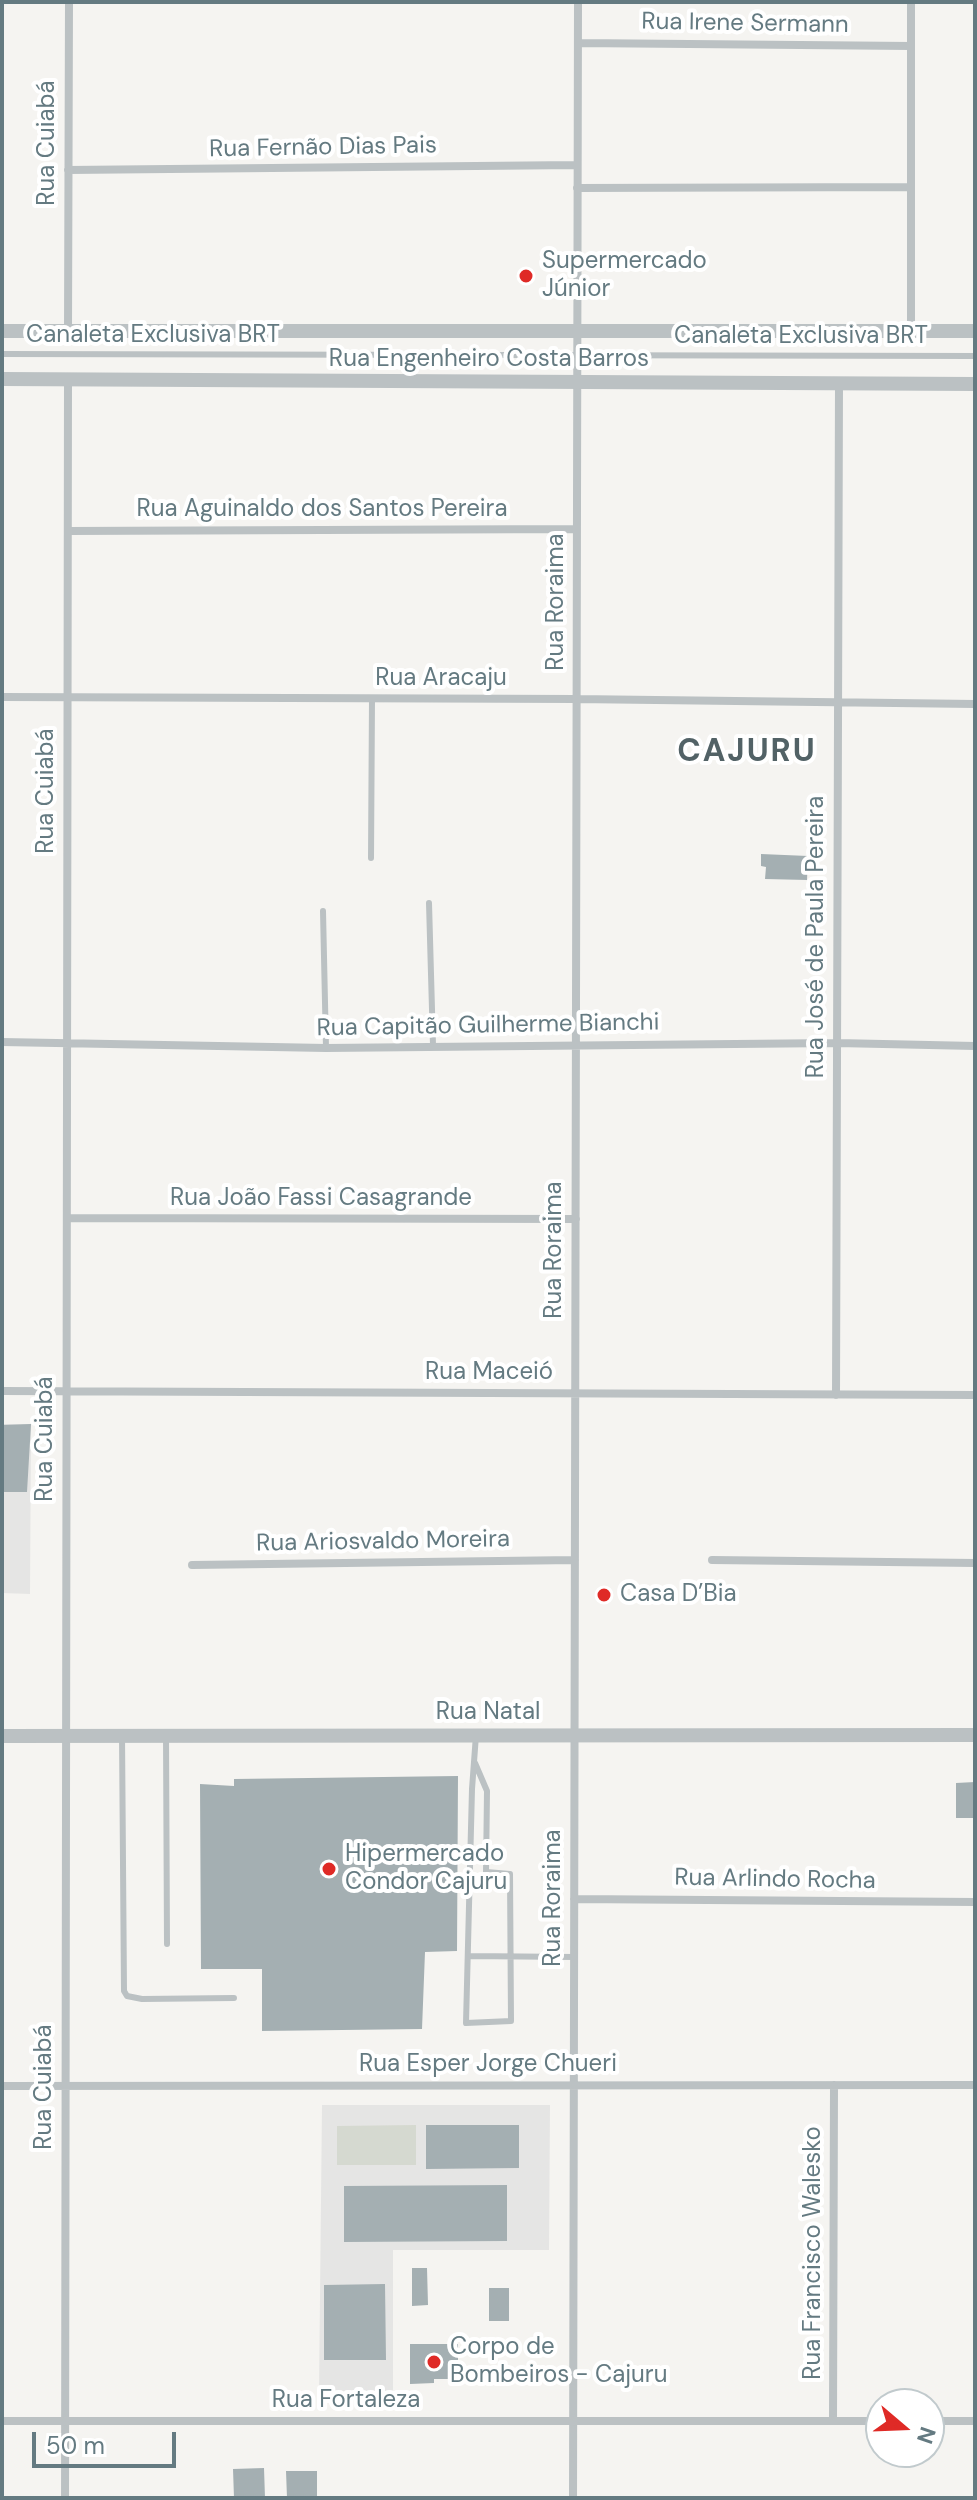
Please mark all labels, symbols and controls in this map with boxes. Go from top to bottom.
street label: Rua Irene Sermann [641,8,849,40]
street label: Rua Cuiabá [34,80,62,206]
street label: Rua Fernão Dias Pais [209,132,437,164]
place label: Supermercado Júnior [542,248,707,304]
marker: Supermercado Júnior [517,267,535,285]
street label: Canaleta Exclusiva BRT [26,322,280,350]
street label: Canaleta Exclusiva BRT [674,323,928,351]
street label: Rua Engenheiro Costa Barros [329,346,649,374]
street label: Rua Aguinaldo dos Santos Pereira [137,496,507,524]
street label: Rua Roraima [543,533,571,671]
street label: Rua Aracaju [375,665,507,693]
street label: Rua Cuiabá [33,728,61,854]
district label: CAJURU [677,734,817,772]
street label: Rua José de Paula Pereira [803,796,831,1078]
street label: Rua Capitão Guilherme Bianchi [316,1009,660,1043]
street label: Rua Roraima [541,1181,569,1319]
street label: Rua João Fassi Casagrande [170,1185,472,1213]
street label: Rua Maceió [425,1359,553,1387]
street label: Rua Cuiabá [32,1376,60,1502]
street label: Rua Ariosvaldo Moreira [256,1525,510,1559]
place label: Casa D’Bia [620,1581,737,1609]
marker: Casa D’Bia [595,1586,613,1604]
street label: Rua Natal [436,1699,540,1727]
street label: Rua Roraima [540,1829,568,1967]
place label: Hipermercado Condor Cajuru [345,1841,507,1897]
marker: Hipermercado Condor Cajuru [320,1860,338,1878]
street label: Rua Arlindo Rocha [674,1864,876,1896]
street label: Rua Cuiabá [31,2024,59,2150]
street label: Rua Esper Jorge Chueri [359,2051,617,2079]
street label: Rua Francisco Walesko [800,2126,828,2380]
place label: Corpo de Bombeiros - Cajuru [450,2334,667,2390]
marker: Corpo de Bombeiros - Cajuru [425,2353,443,2371]
street label: Rua Fortaleza [272,2387,420,2415]
north arrow [865,2388,945,2468]
scale bar [36,2416,180,2466]
text: N [910,2423,943,2448]
text: 50 m [46,2430,105,2461]

